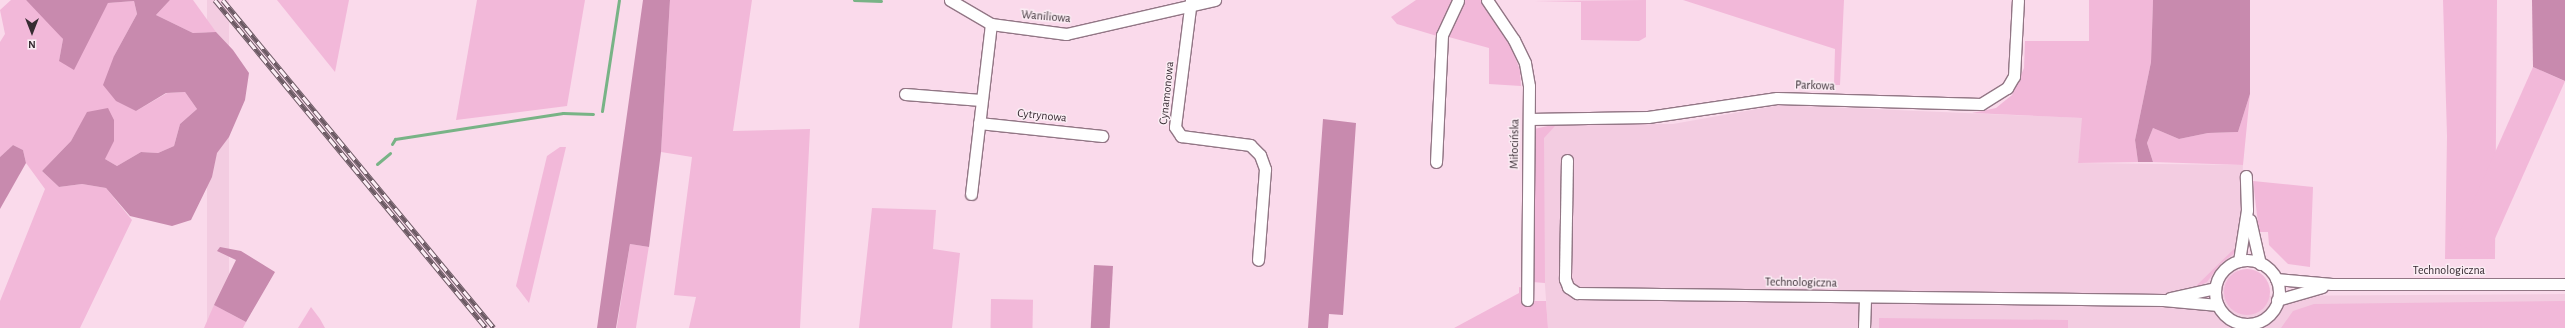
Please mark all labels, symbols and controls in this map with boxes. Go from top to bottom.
street label: Waniliowa [1021,8,1071,26]
north arrow [12,12,52,52]
text: N [28,39,36,50]
street label: Cynamonowa [1157,61,1177,125]
street label: Parkowa [1795,78,1835,94]
street label: Cytrynowa [1017,106,1067,126]
street label: Miłocińska [1507,119,1523,169]
street label: Technologiczna [2413,264,2485,278]
street label: Technologiczna [1765,275,1837,291]

